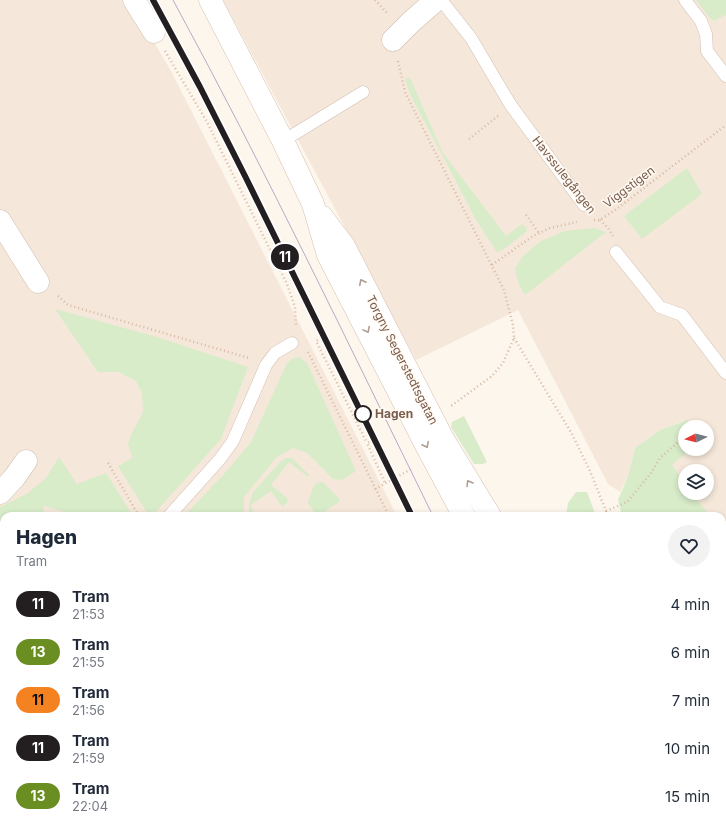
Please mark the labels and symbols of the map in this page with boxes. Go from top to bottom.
street label: Havssulegången [529,133,599,217]
street label: Viggstigen [600,162,657,211]
line badge: 11 [267,244,303,270]
one-way arrow [360,279,367,286]
street label: Torgny Segerstedtsgatan [363,293,442,427]
one-way arrow [362,325,370,333]
marker: Hagen [354,405,372,423]
place label: Hagen [375,406,413,421]
north arrow [678,420,714,456]
one-way arrow [421,441,429,449]
one-way arrow [467,480,474,487]

